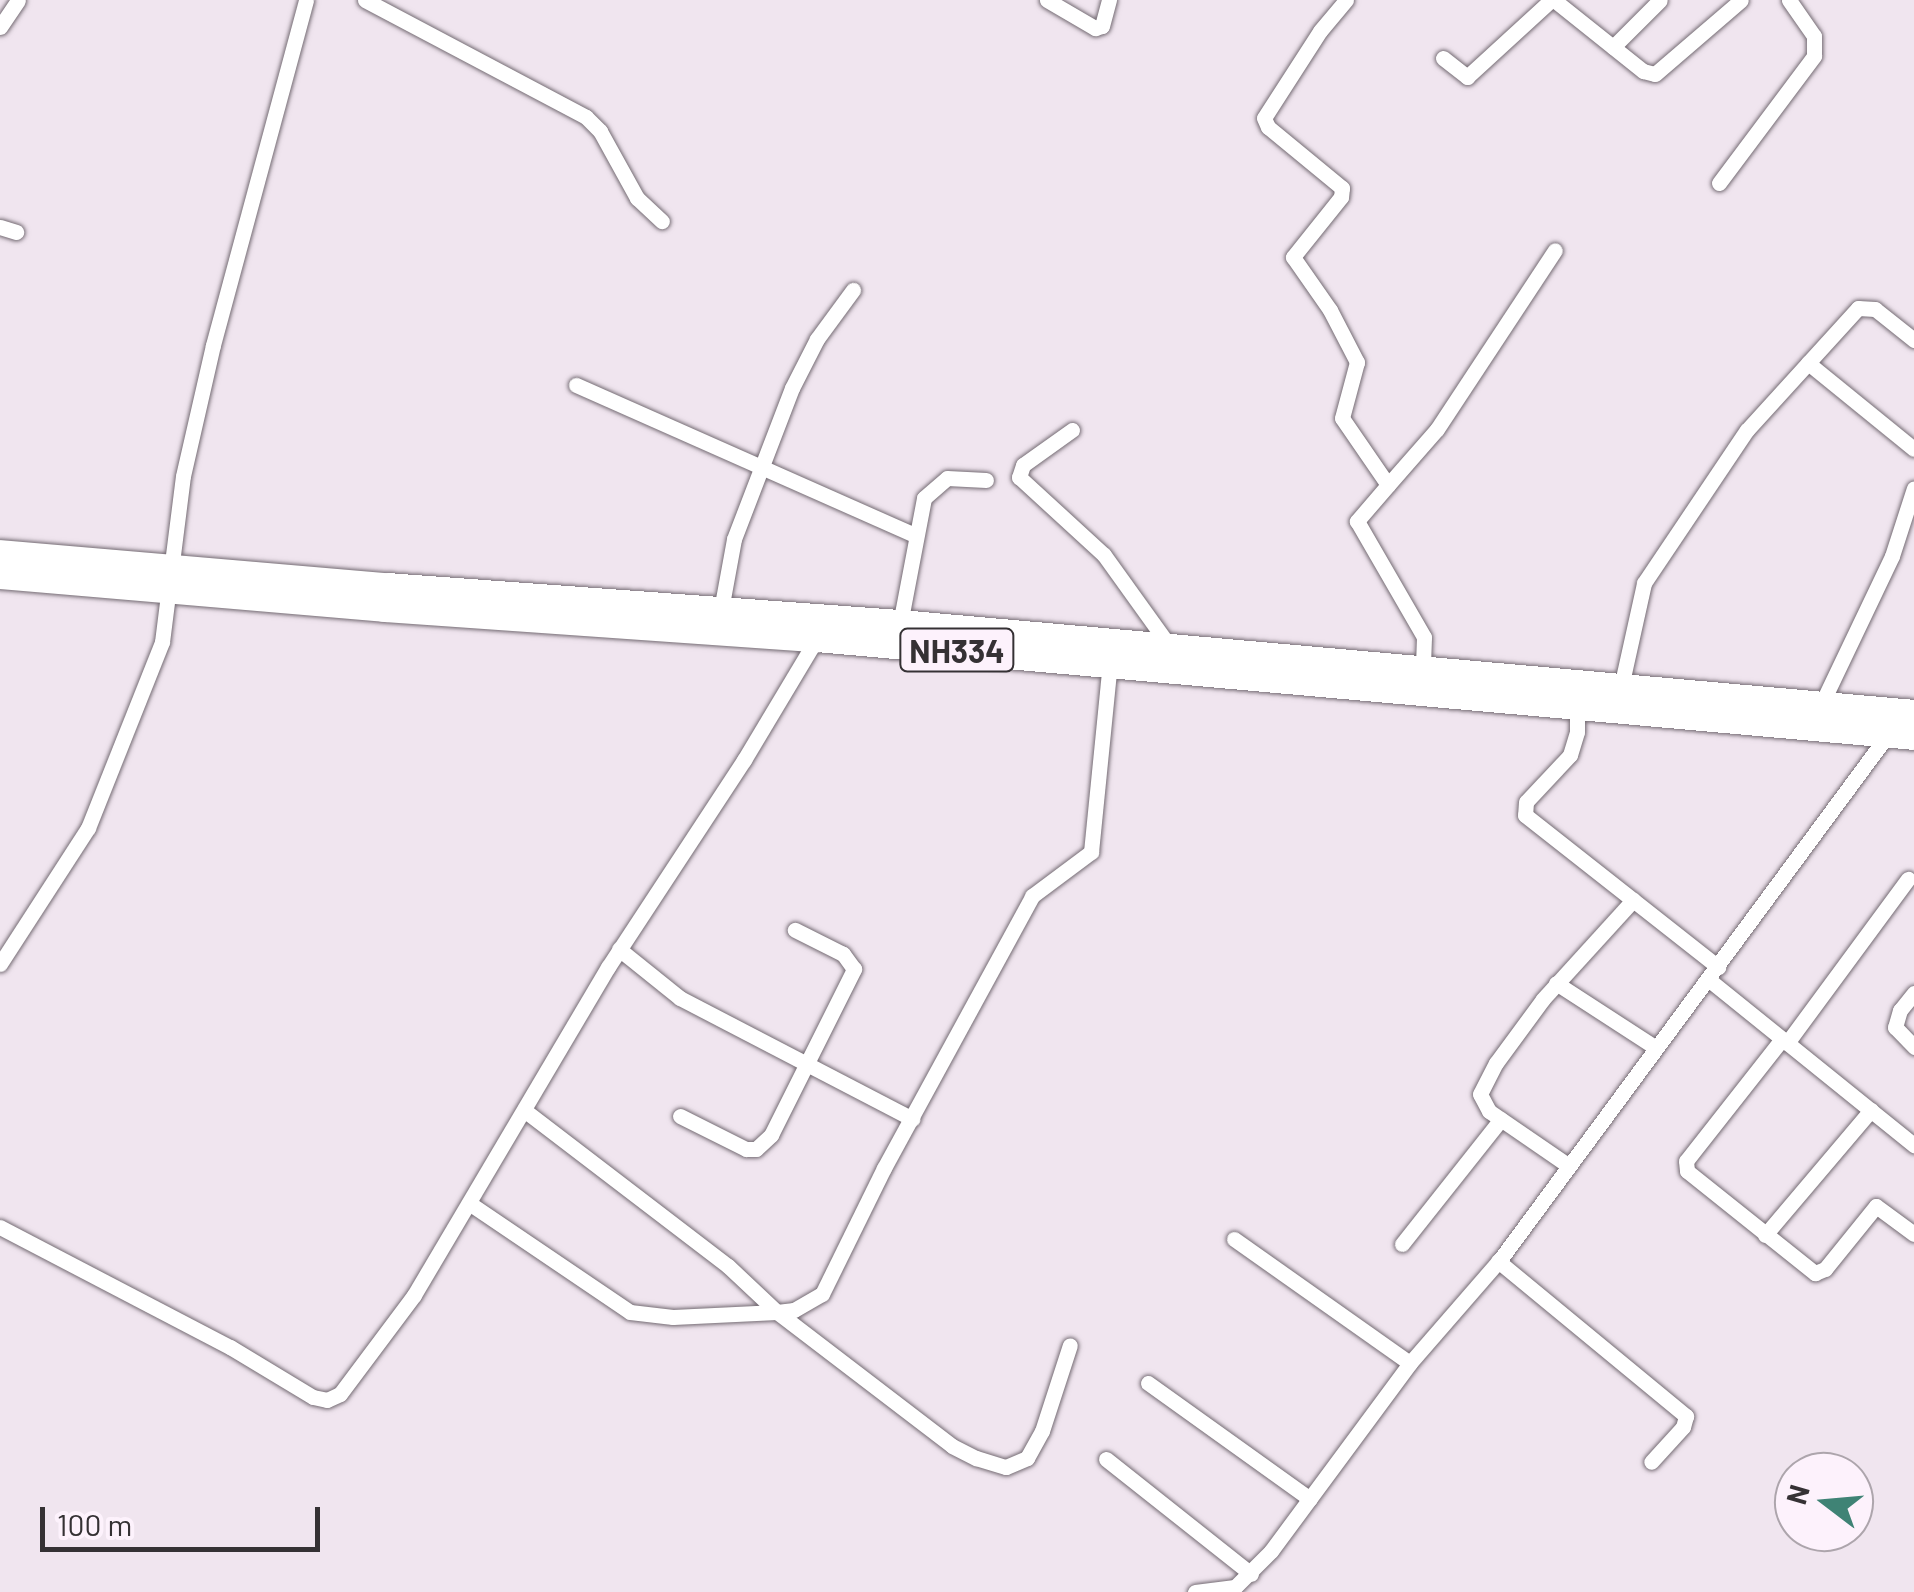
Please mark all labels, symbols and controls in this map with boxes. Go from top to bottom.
road number: NH334 [897,623,1017,677]
north arrow [1774,1452,1874,1552]
text: N [1778,1481,1816,1508]
scale bar [45,1487,325,1549]
text: 100 m [57,1506,132,1542]

